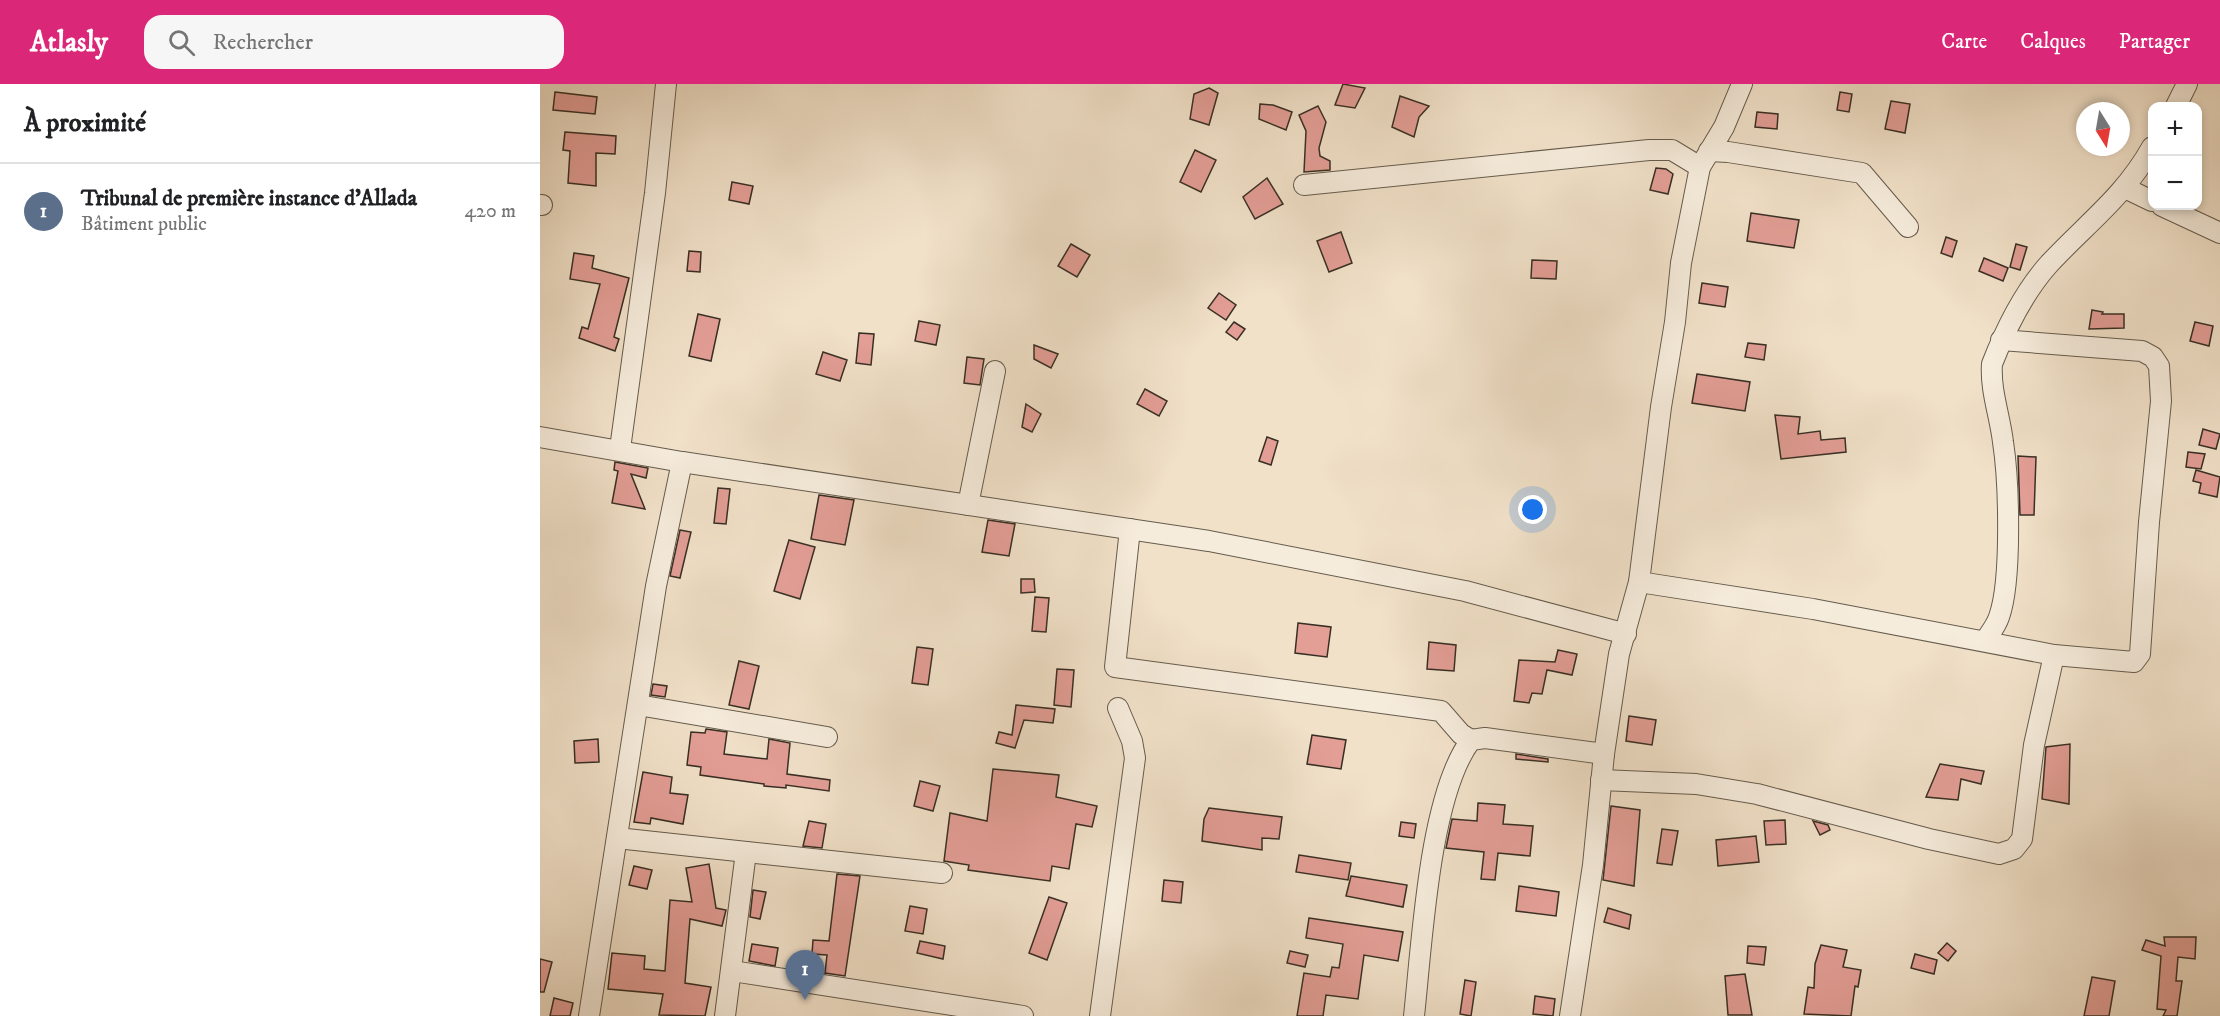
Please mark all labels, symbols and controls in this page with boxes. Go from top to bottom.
search box [144,15,564,69]
text: Atlasly [30,25,108,60]
icon: search [165,26,198,59]
text: Rechercher [213,29,313,56]
text: Carte [1941,29,1987,55]
text: Calques [2020,29,2086,55]
text: Partager [2119,29,2190,55]
north arrow [2076,102,2130,156]
map controls [2148,102,2202,210]
button: + [2148,102,2202,156]
text: À proximité [24,107,146,140]
button: − [2148,156,2202,210]
text: Tribunal de première instance d'Allada [81,185,417,212]
text: 1 [40,199,47,224]
text: 420 m [465,199,516,224]
text: Bâtiment public [81,212,207,237]
your location [1518,495,1547,524]
pin: 1 [786,950,824,1000]

